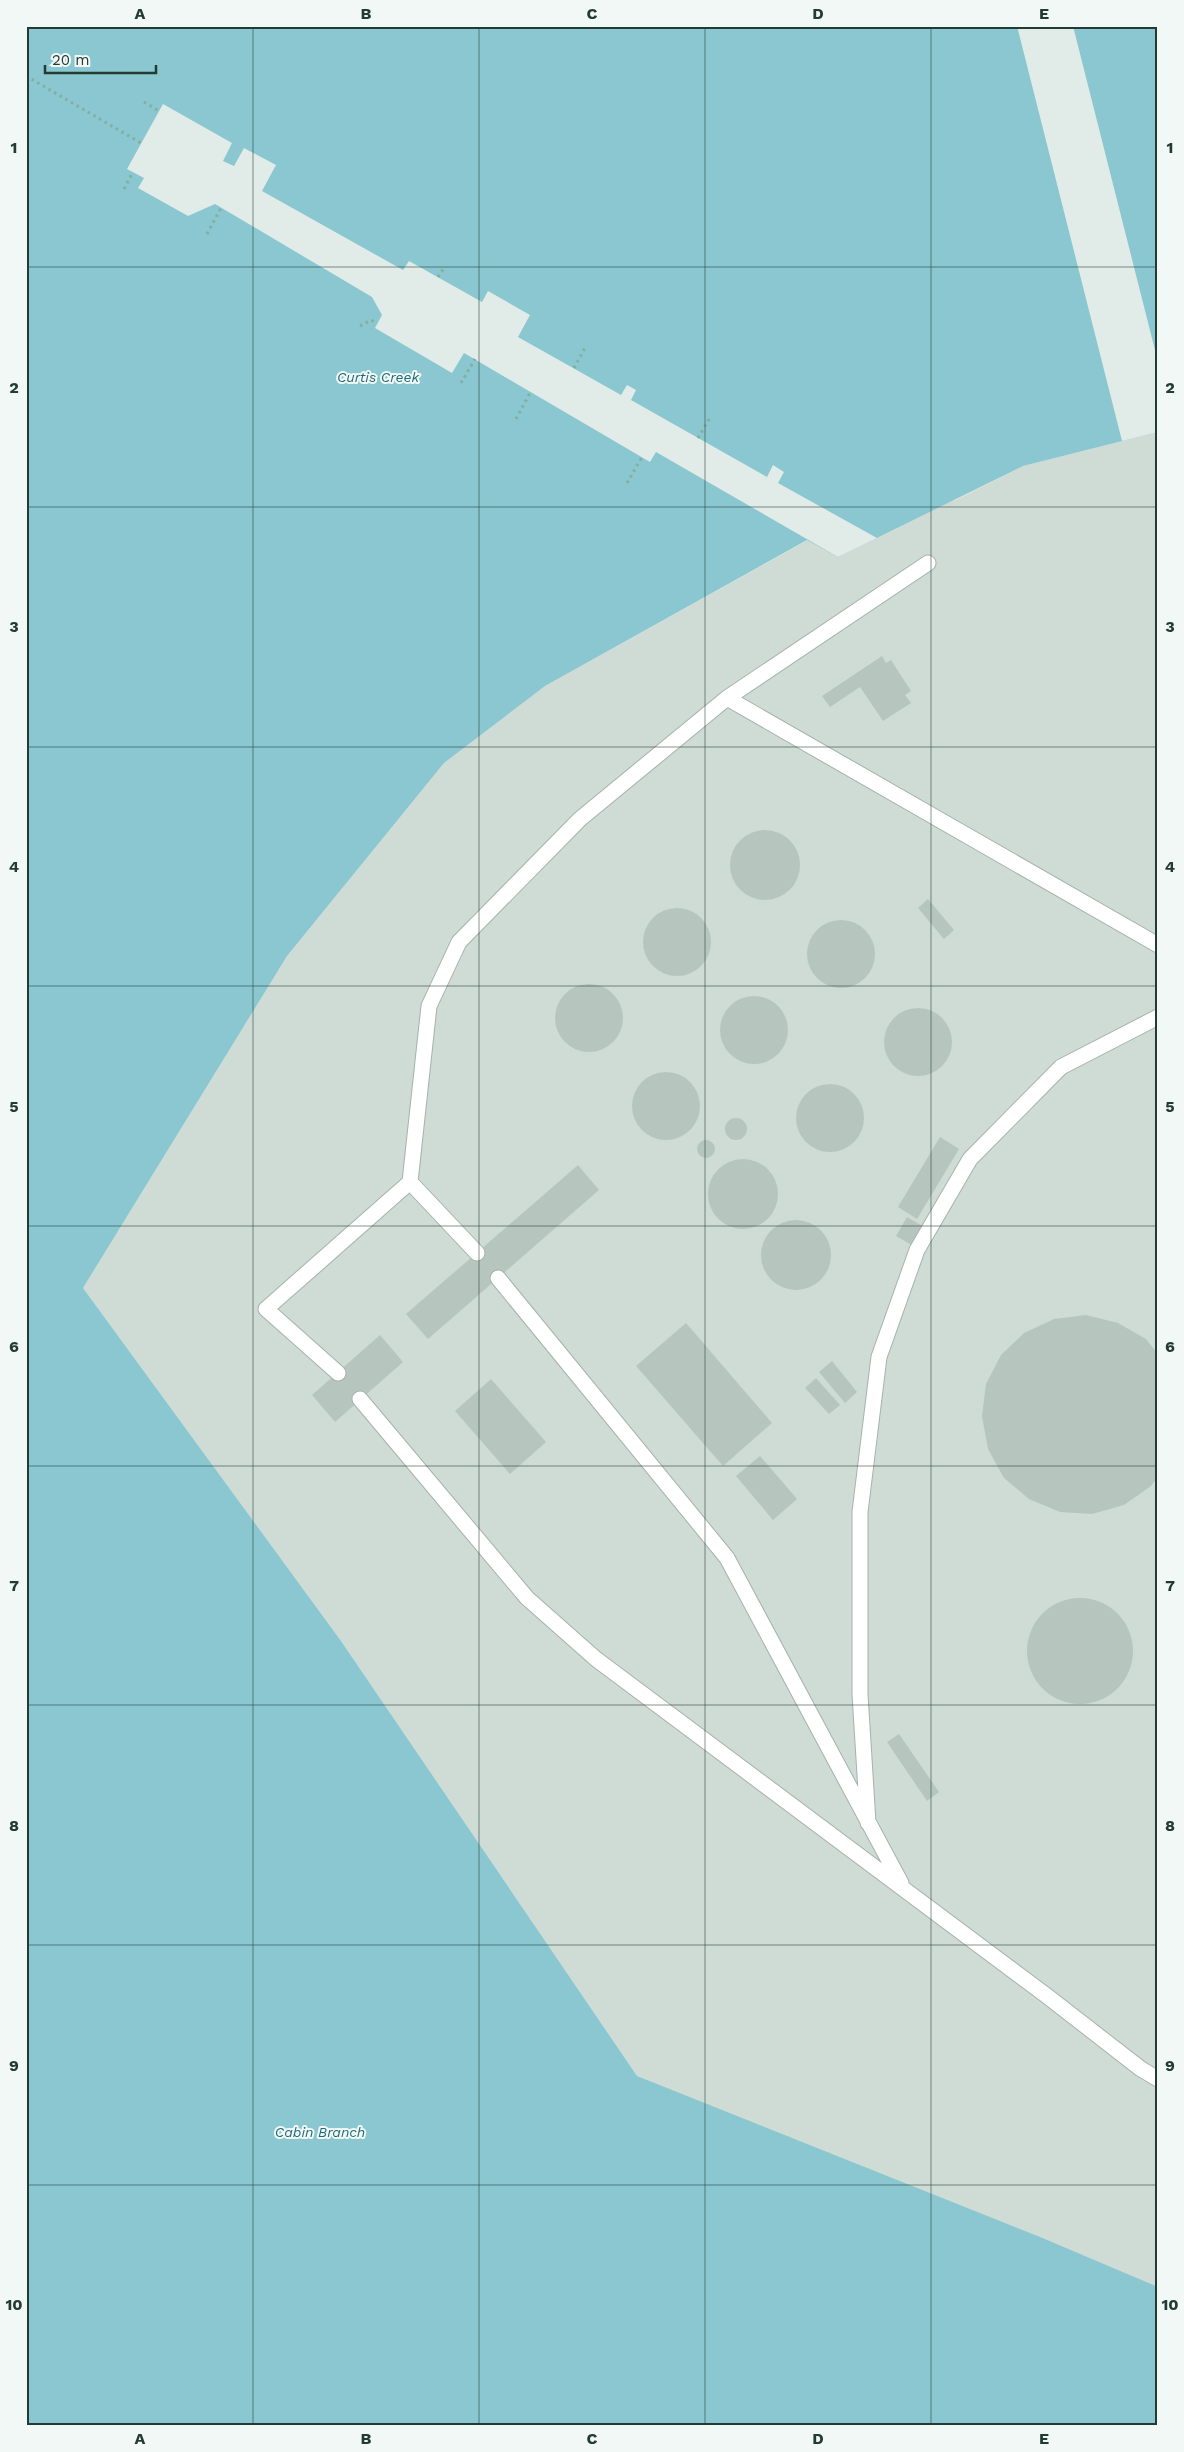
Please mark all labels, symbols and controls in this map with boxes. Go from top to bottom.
text: A [135,4,146,23]
text: B [361,4,372,23]
text: C [587,4,598,23]
text: D [812,4,824,23]
text: E [1039,4,1049,23]
scale bar [45,42,156,74]
text: 20 m [52,51,90,69]
text: 1 [11,138,17,157]
text: 1 [1167,138,1173,157]
water label: Curtis Creek [337,369,419,385]
text: 2 [9,378,19,397]
text: 2 [1165,378,1175,397]
text: 3 [9,617,19,636]
text: 3 [1165,617,1175,636]
text: 4 [9,857,19,876]
text: 4 [1165,857,1175,876]
text: 5 [9,1097,19,1116]
text: 5 [1165,1097,1175,1116]
text: 6 [9,1337,19,1356]
text: 6 [1165,1337,1175,1356]
text: 7 [9,1576,19,1595]
text: 7 [1165,1576,1175,1595]
text: 8 [9,1816,19,1835]
text: 8 [1165,1816,1175,1835]
text: 9 [9,2056,19,2075]
text: 9 [1165,2056,1175,2075]
water label: Cabin Branch [275,2124,365,2140]
text: 10 [5,2295,23,2314]
text: 10 [1161,2295,1179,2314]
text: A [135,2429,146,2448]
text: B [361,2429,372,2448]
text: C [587,2429,598,2448]
text: D [812,2429,824,2448]
text: E [1039,2429,1049,2448]

